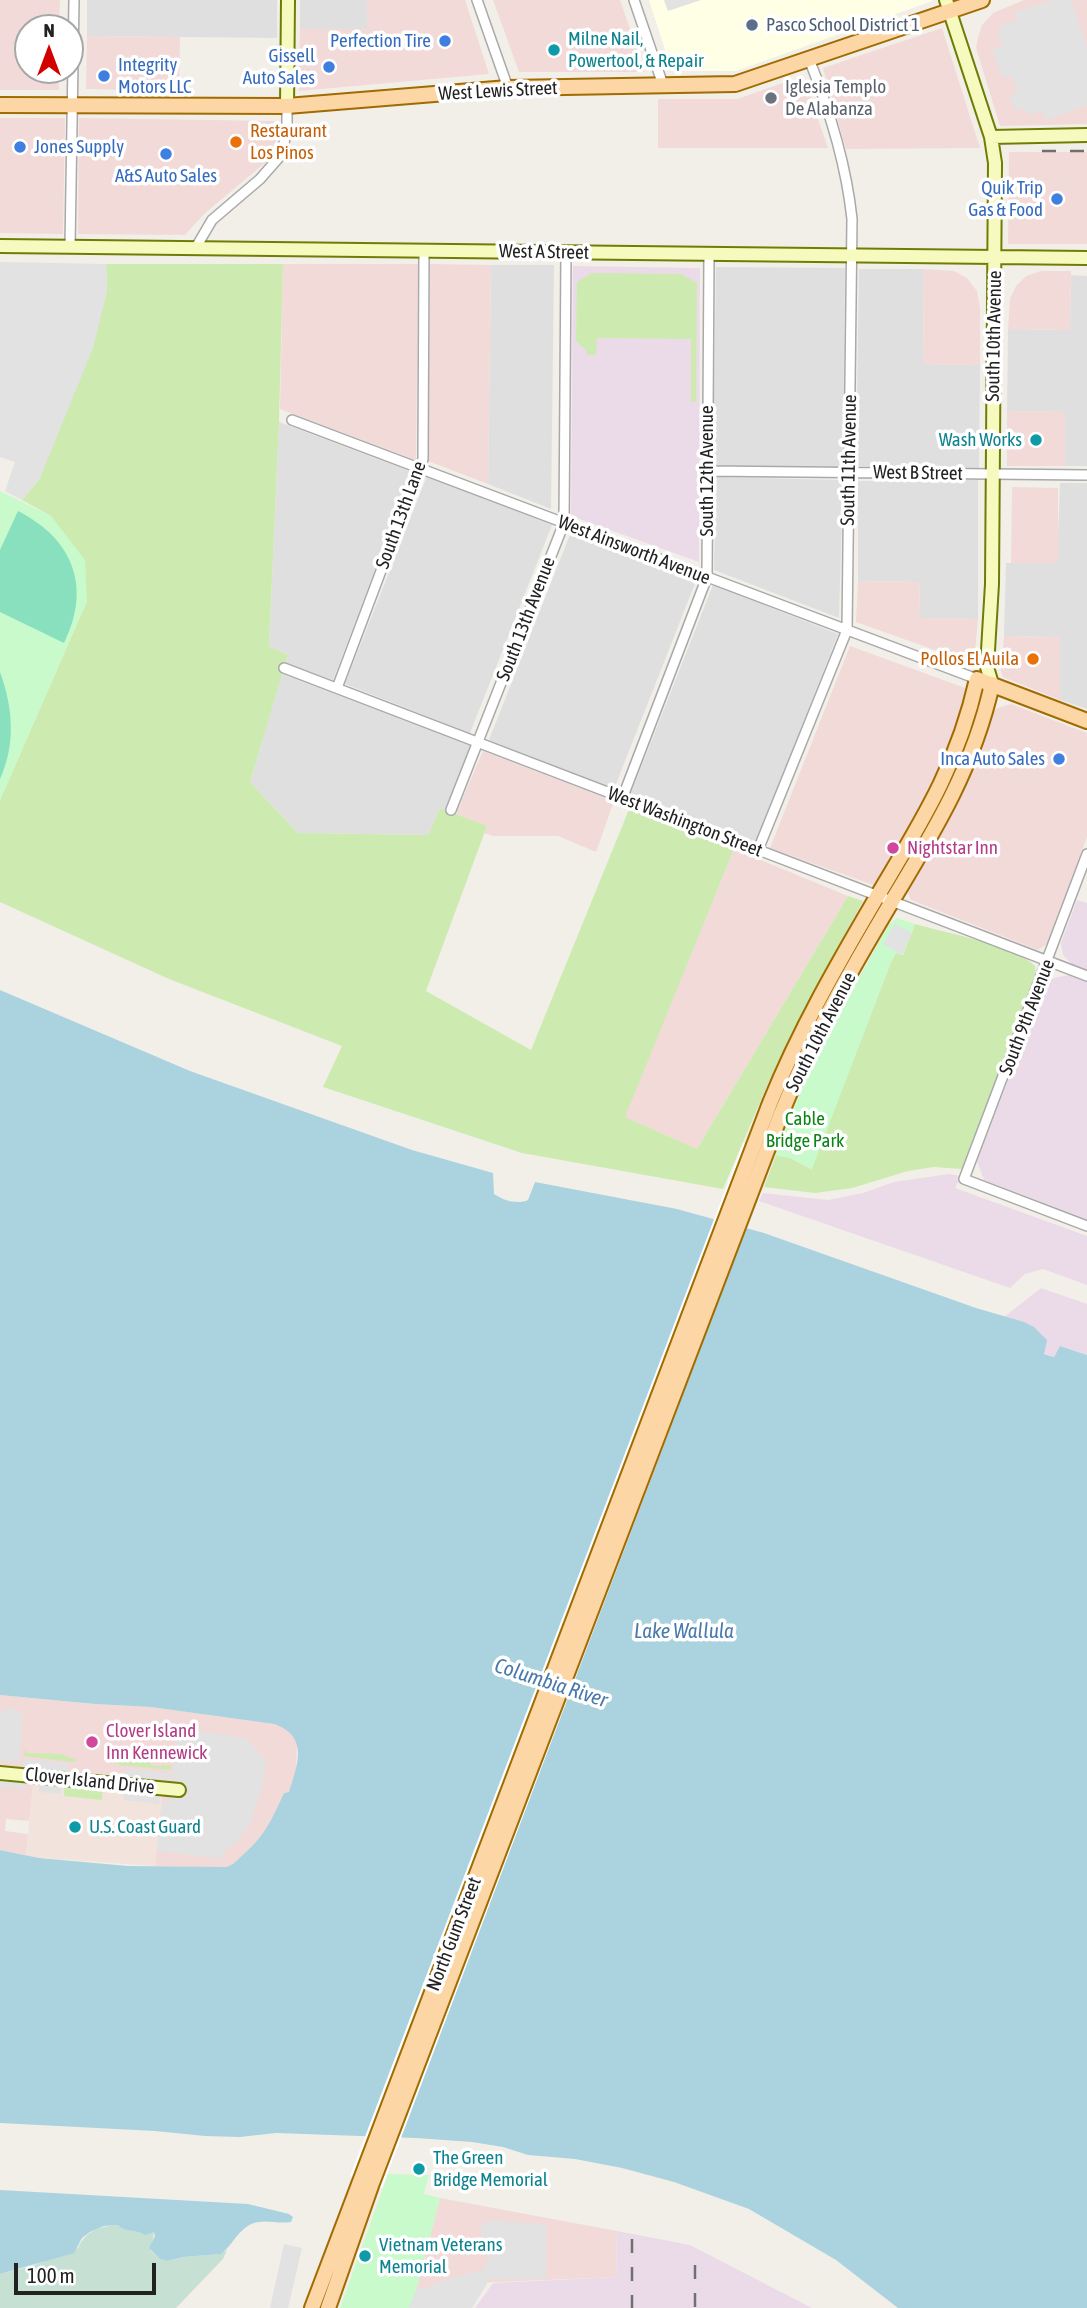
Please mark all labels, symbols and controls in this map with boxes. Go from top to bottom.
north arrow [14,14,84,84]
place label: Pasco School District 1 [766,14,920,36]
marker: Pasco School District 1 [744,17,760,33]
text: N [43,19,55,41]
place label: Milne Nail, Powertool, & Repair [568,28,704,72]
place label: Perfection Tire [330,30,431,52]
marker: Perfection Tire [437,33,453,49]
marker: Milne Nail, Powertool, & Repair [546,42,562,58]
place label: Gissell Auto Sales [243,45,315,89]
place label: Integrity Motors LLC [118,54,192,98]
marker: Gissell Auto Sales [321,59,337,75]
marker: Integrity Motors LLC [96,68,112,84]
street label: West Lewis Street [438,76,558,106]
place label: Iglesia Templo De Alabanza [785,76,886,120]
marker: Iglesia Templo De Alabanza [763,90,779,106]
place label: Restaurant Los Pinos [250,120,327,164]
marker: Restaurant Los Pinos [228,134,244,150]
place label: Jones Supply [34,136,124,158]
marker: Jones Supply [12,139,28,155]
marker: A&S Auto Sales [158,146,174,162]
place label: A&S Auto Sales [115,165,217,187]
place label: Quik Trip Gas & Food [968,177,1043,221]
marker: Quik Trip Gas & Food [1049,191,1065,207]
street label: West A Street [499,240,589,264]
street label: South 10th Avenue [981,270,1007,402]
street label: South 11th Avenue [836,394,862,526]
street label: South 12th Avenue [696,405,718,537]
place label: Wash Works [939,429,1022,451]
marker: Wash Works [1028,432,1044,448]
street label: South 13th Lane [371,458,431,572]
street label: West B Street [873,461,963,485]
street label: West Ainsworth Avenue [554,510,714,590]
street label: South 13th Avenue [492,554,560,684]
place label: Pollos El Auila [920,648,1019,670]
marker: Pollos El Auila [1025,651,1041,667]
place label: Inca Auto Sales [940,748,1045,770]
marker: Inca Auto Sales [1051,751,1067,767]
street label: West Washington Street [604,782,766,862]
place label: Nightstar Inn [907,837,998,859]
marker: Nightstar Inn [885,840,901,856]
street label: South 9th Avenue [994,956,1060,1078]
street label: South 10th Avenue [781,968,861,1096]
park label: Cable Bridge Park [766,1108,844,1152]
water label: Lake Wallula [634,1618,734,1644]
water label: Columbia River [491,1653,611,1713]
place label: Clover Island Inn Kennewick [106,1720,207,1764]
marker: Clover Island Inn Kennewick [84,1734,100,1750]
street label: Clover Island Drive [24,1763,156,1799]
place label: U.S. Coast Guard [89,1816,201,1838]
marker: U.S. Coast Guard [67,1819,83,1835]
street label: North Gum Street [422,1874,486,1994]
place label: The Green Bridge Memorial [433,2147,548,2191]
marker: The Green Bridge Memorial [411,2161,427,2177]
place label: Vietnam Veterans Memorial [379,2234,502,2278]
scale bar [18,2248,159,2292]
marker: Vietnam Veterans Memorial [357,2248,373,2264]
text: 100 m [27,2263,75,2287]

